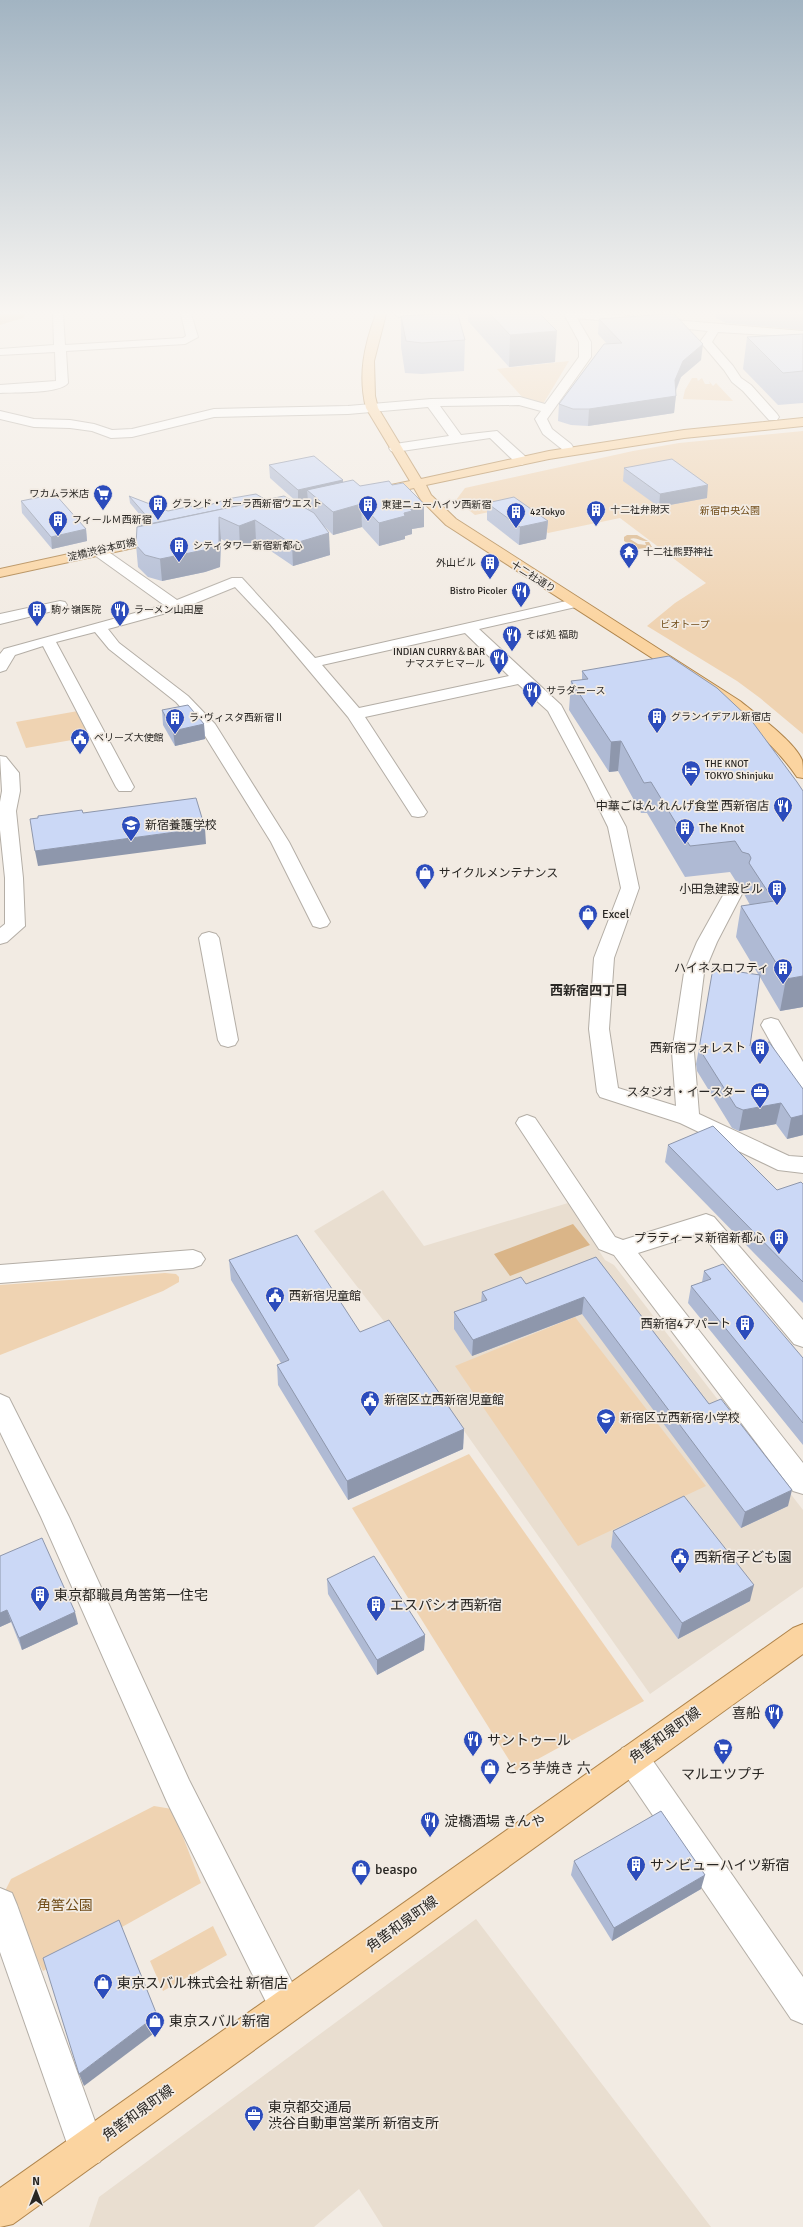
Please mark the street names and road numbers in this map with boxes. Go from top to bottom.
street label: 淀橋渋谷本町線 [67,536,137,564]
street label: 十二社通り [509,559,557,595]
street label: 角筈和泉町線 [626,1703,704,1767]
street label: 角筈和泉町線 [363,1892,441,1956]
street label: 角筈和泉町線 [99,2081,177,2145]

